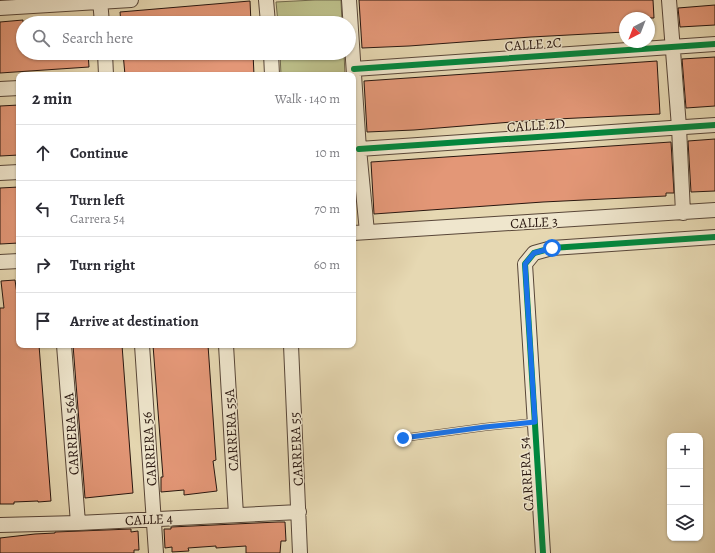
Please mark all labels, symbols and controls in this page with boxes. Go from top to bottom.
north arrow [619,12,655,48]
search box [16,16,356,60]
icon: search [30,27,52,49]
text: Search here [62,28,133,48]
street label: CALLE 2C [504,33,562,56]
text: 2 min [32,87,72,110]
text: Walk · 140 m [275,90,340,107]
street label: CALLE 2D [506,114,566,137]
icon: ahead [32,142,54,164]
text: Continue [70,143,128,163]
text: 10 m [315,144,340,161]
text: Turn left [70,190,125,210]
icon: left [32,198,54,220]
text: 70 m [314,200,340,217]
text: Carrera 54 [70,210,125,227]
street label: CALLE 3 [510,212,558,233]
route start [543,239,561,257]
icon: right [32,254,54,276]
text: Turn right [70,255,135,275]
text: 60 m [314,256,340,273]
icon: arrive [32,310,54,332]
text: Arrive at destination [70,311,199,331]
street label: CARRERA 55A [220,388,243,471]
street label: CARRERA 56A [59,391,84,476]
street label: CARRERA 56 [137,411,162,487]
street label: CARRERA 55 [285,412,308,486]
route end [394,429,412,447]
map controls [667,433,703,541]
button: + [667,433,703,469]
street label: CARRERA 54 [514,436,539,512]
button: − [667,469,703,505]
button: layers [667,505,703,541]
street label: CALLE 4 [125,509,173,530]

